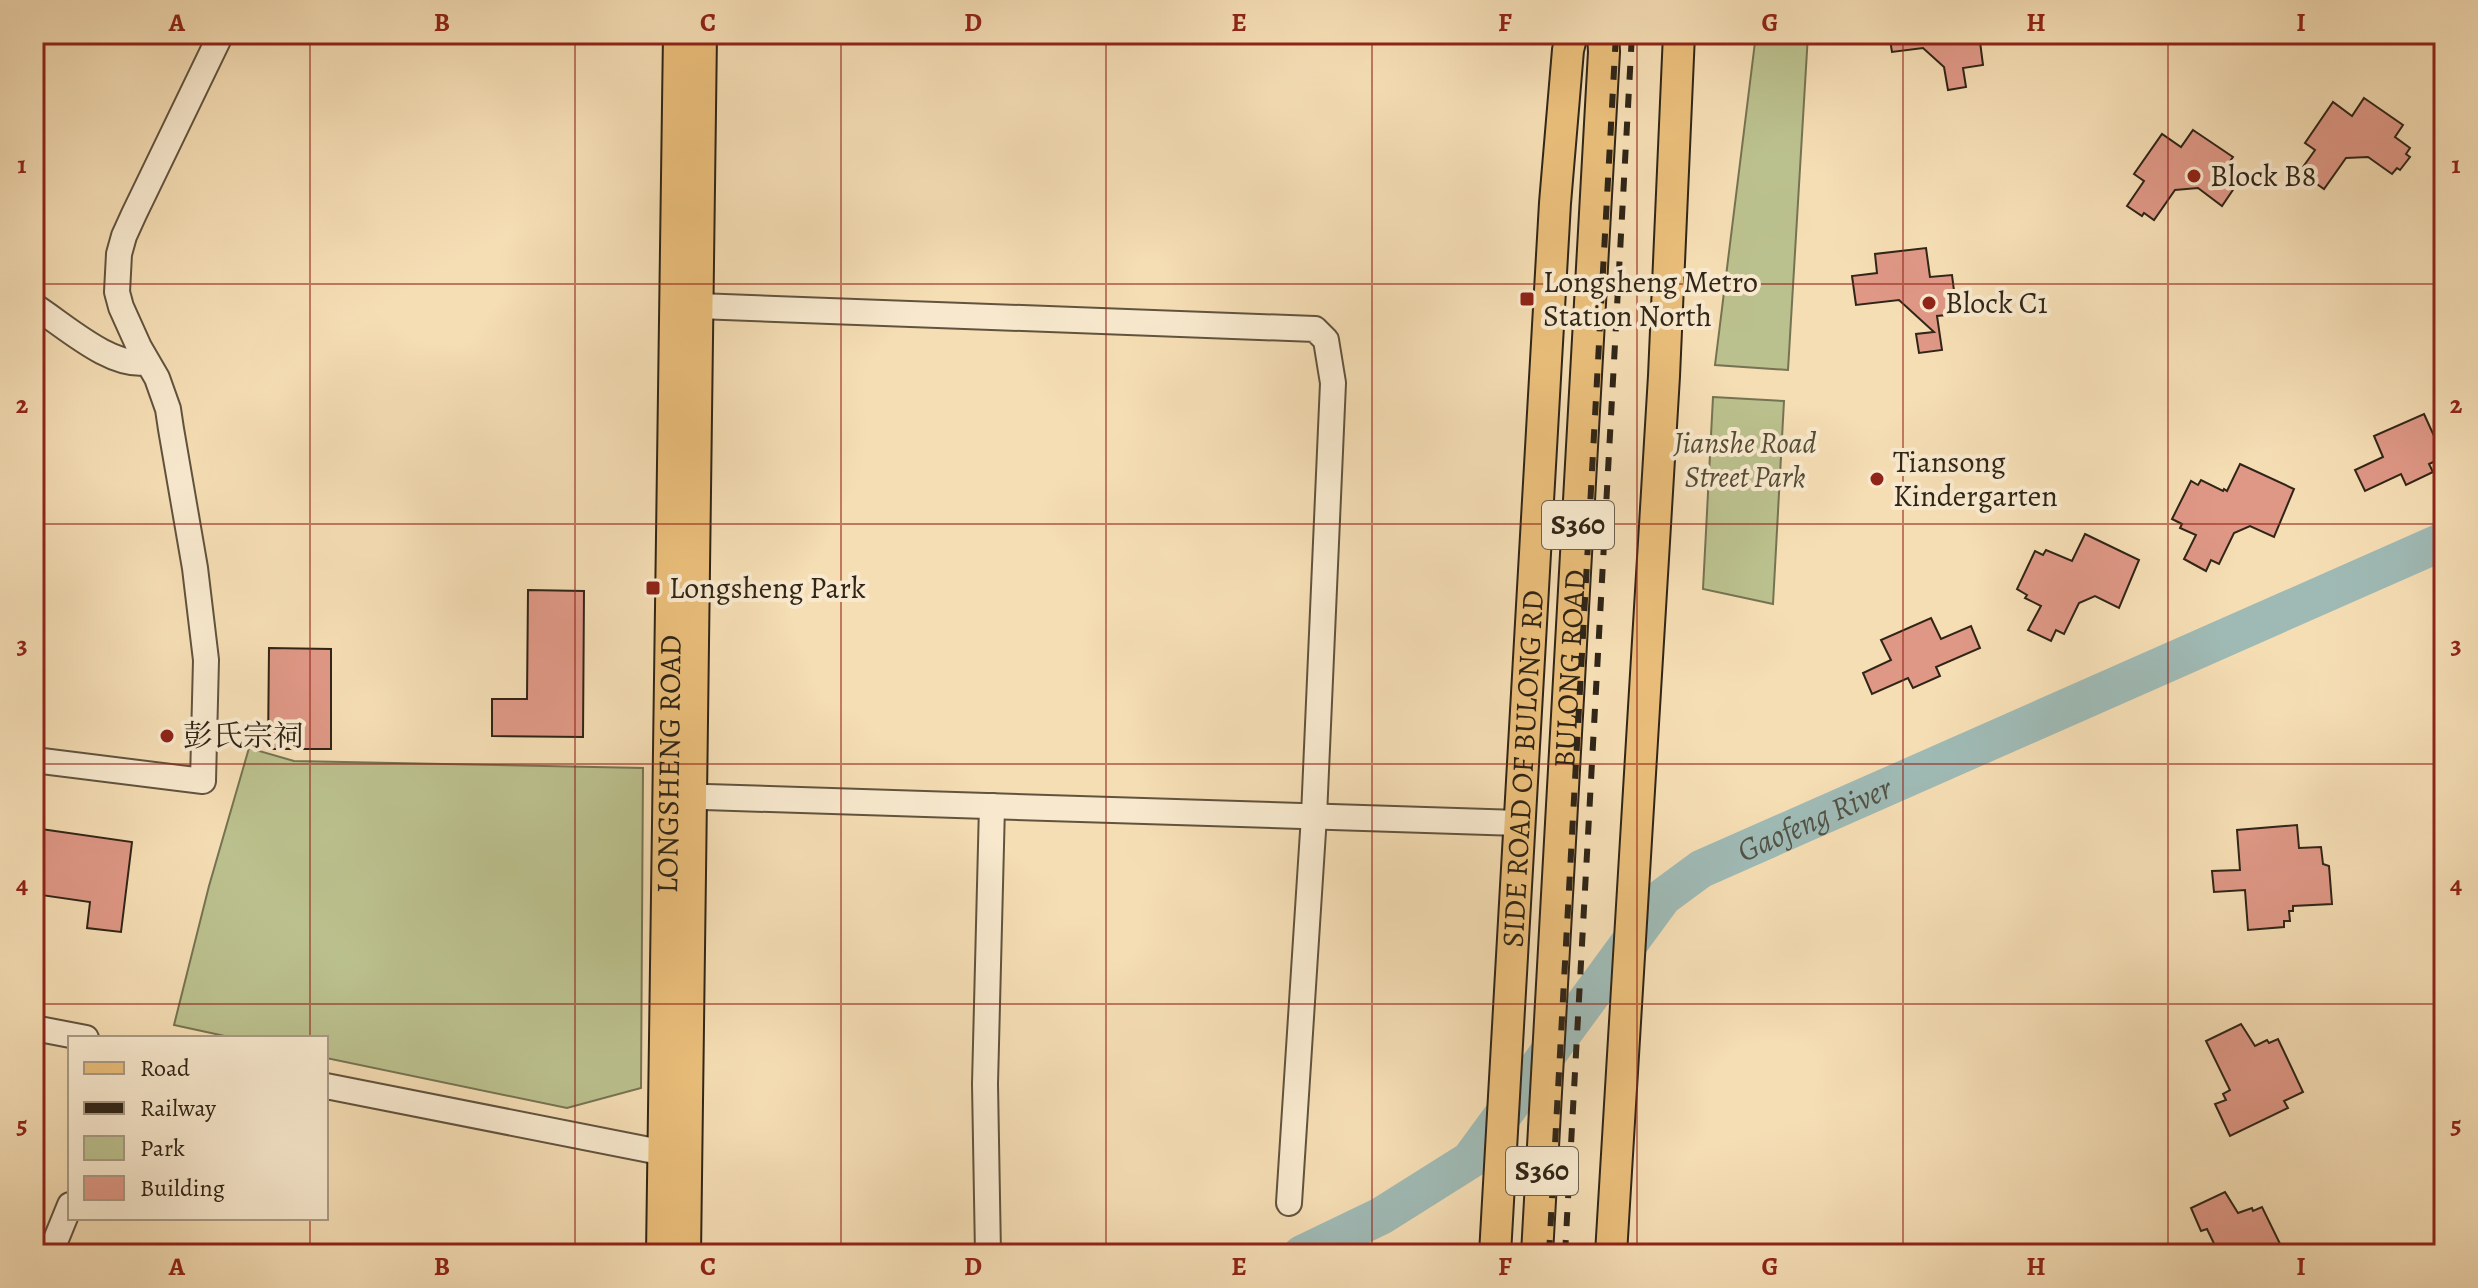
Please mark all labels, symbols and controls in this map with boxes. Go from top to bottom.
text: A [168,5,186,40]
text: B [434,5,450,40]
text: C [700,5,716,40]
text: D [964,5,982,40]
text: E [1231,5,1247,40]
text: F [1498,5,1512,40]
text: G [1761,5,1779,40]
text: H [2026,5,2046,40]
text: I [2296,5,2306,40]
text: 1 [17,147,27,182]
text: 1 [2451,147,2461,182]
place label: Block B8 [2210,156,2316,196]
marker: Block B8 [2185,167,2203,185]
place label: Longsheng Metro Station North [1543,262,1758,336]
place label: Block C1 [1945,283,2048,323]
marker: Longsheng Metro Station North [1518,290,1536,308]
marker: Block C1 [1920,294,1938,312]
text: 2 [16,387,29,422]
text: 2 [2450,387,2463,422]
park label: Jianshe Road Street Park [1673,423,1816,497]
place label: Tiansong Kindergarten [1893,442,2058,516]
marker: Tiansong Kindergarten [1868,470,1886,488]
road number: S360 [1542,501,1614,549]
place label: Longsheng Park [669,568,866,608]
street label: BULONG ROAD [1544,568,1595,769]
marker: Longsheng Park [644,579,662,597]
street label: SIDE ROAD OF BULONG RD [1493,589,1553,949]
text: 3 [16,627,28,662]
text: 3 [2450,627,2462,662]
street label: LONGSHENG ROAD [647,635,691,894]
place label: 彭氏宗祠 [183,716,303,756]
marker: 彭氏宗祠 [158,727,176,745]
water label: Gaofeng River [1730,765,1899,872]
text: 4 [16,867,28,902]
text: 4 [2450,867,2462,902]
legend [68,1036,328,1220]
text: Road [140,1052,190,1084]
text: Railway [140,1092,216,1124]
text: 5 [16,1107,28,1142]
text: 5 [2450,1107,2462,1142]
text: Park [140,1132,185,1164]
road number: S360 [1506,1147,1578,1195]
text: Building [140,1172,225,1204]
text: A [168,1249,186,1284]
text: B [434,1249,450,1284]
text: C [700,1249,716,1284]
text: D [964,1249,982,1284]
text: E [1231,1249,1247,1284]
text: F [1498,1249,1512,1284]
text: G [1761,1249,1779,1284]
text: H [2026,1249,2046,1284]
text: I [2296,1249,2306,1284]

